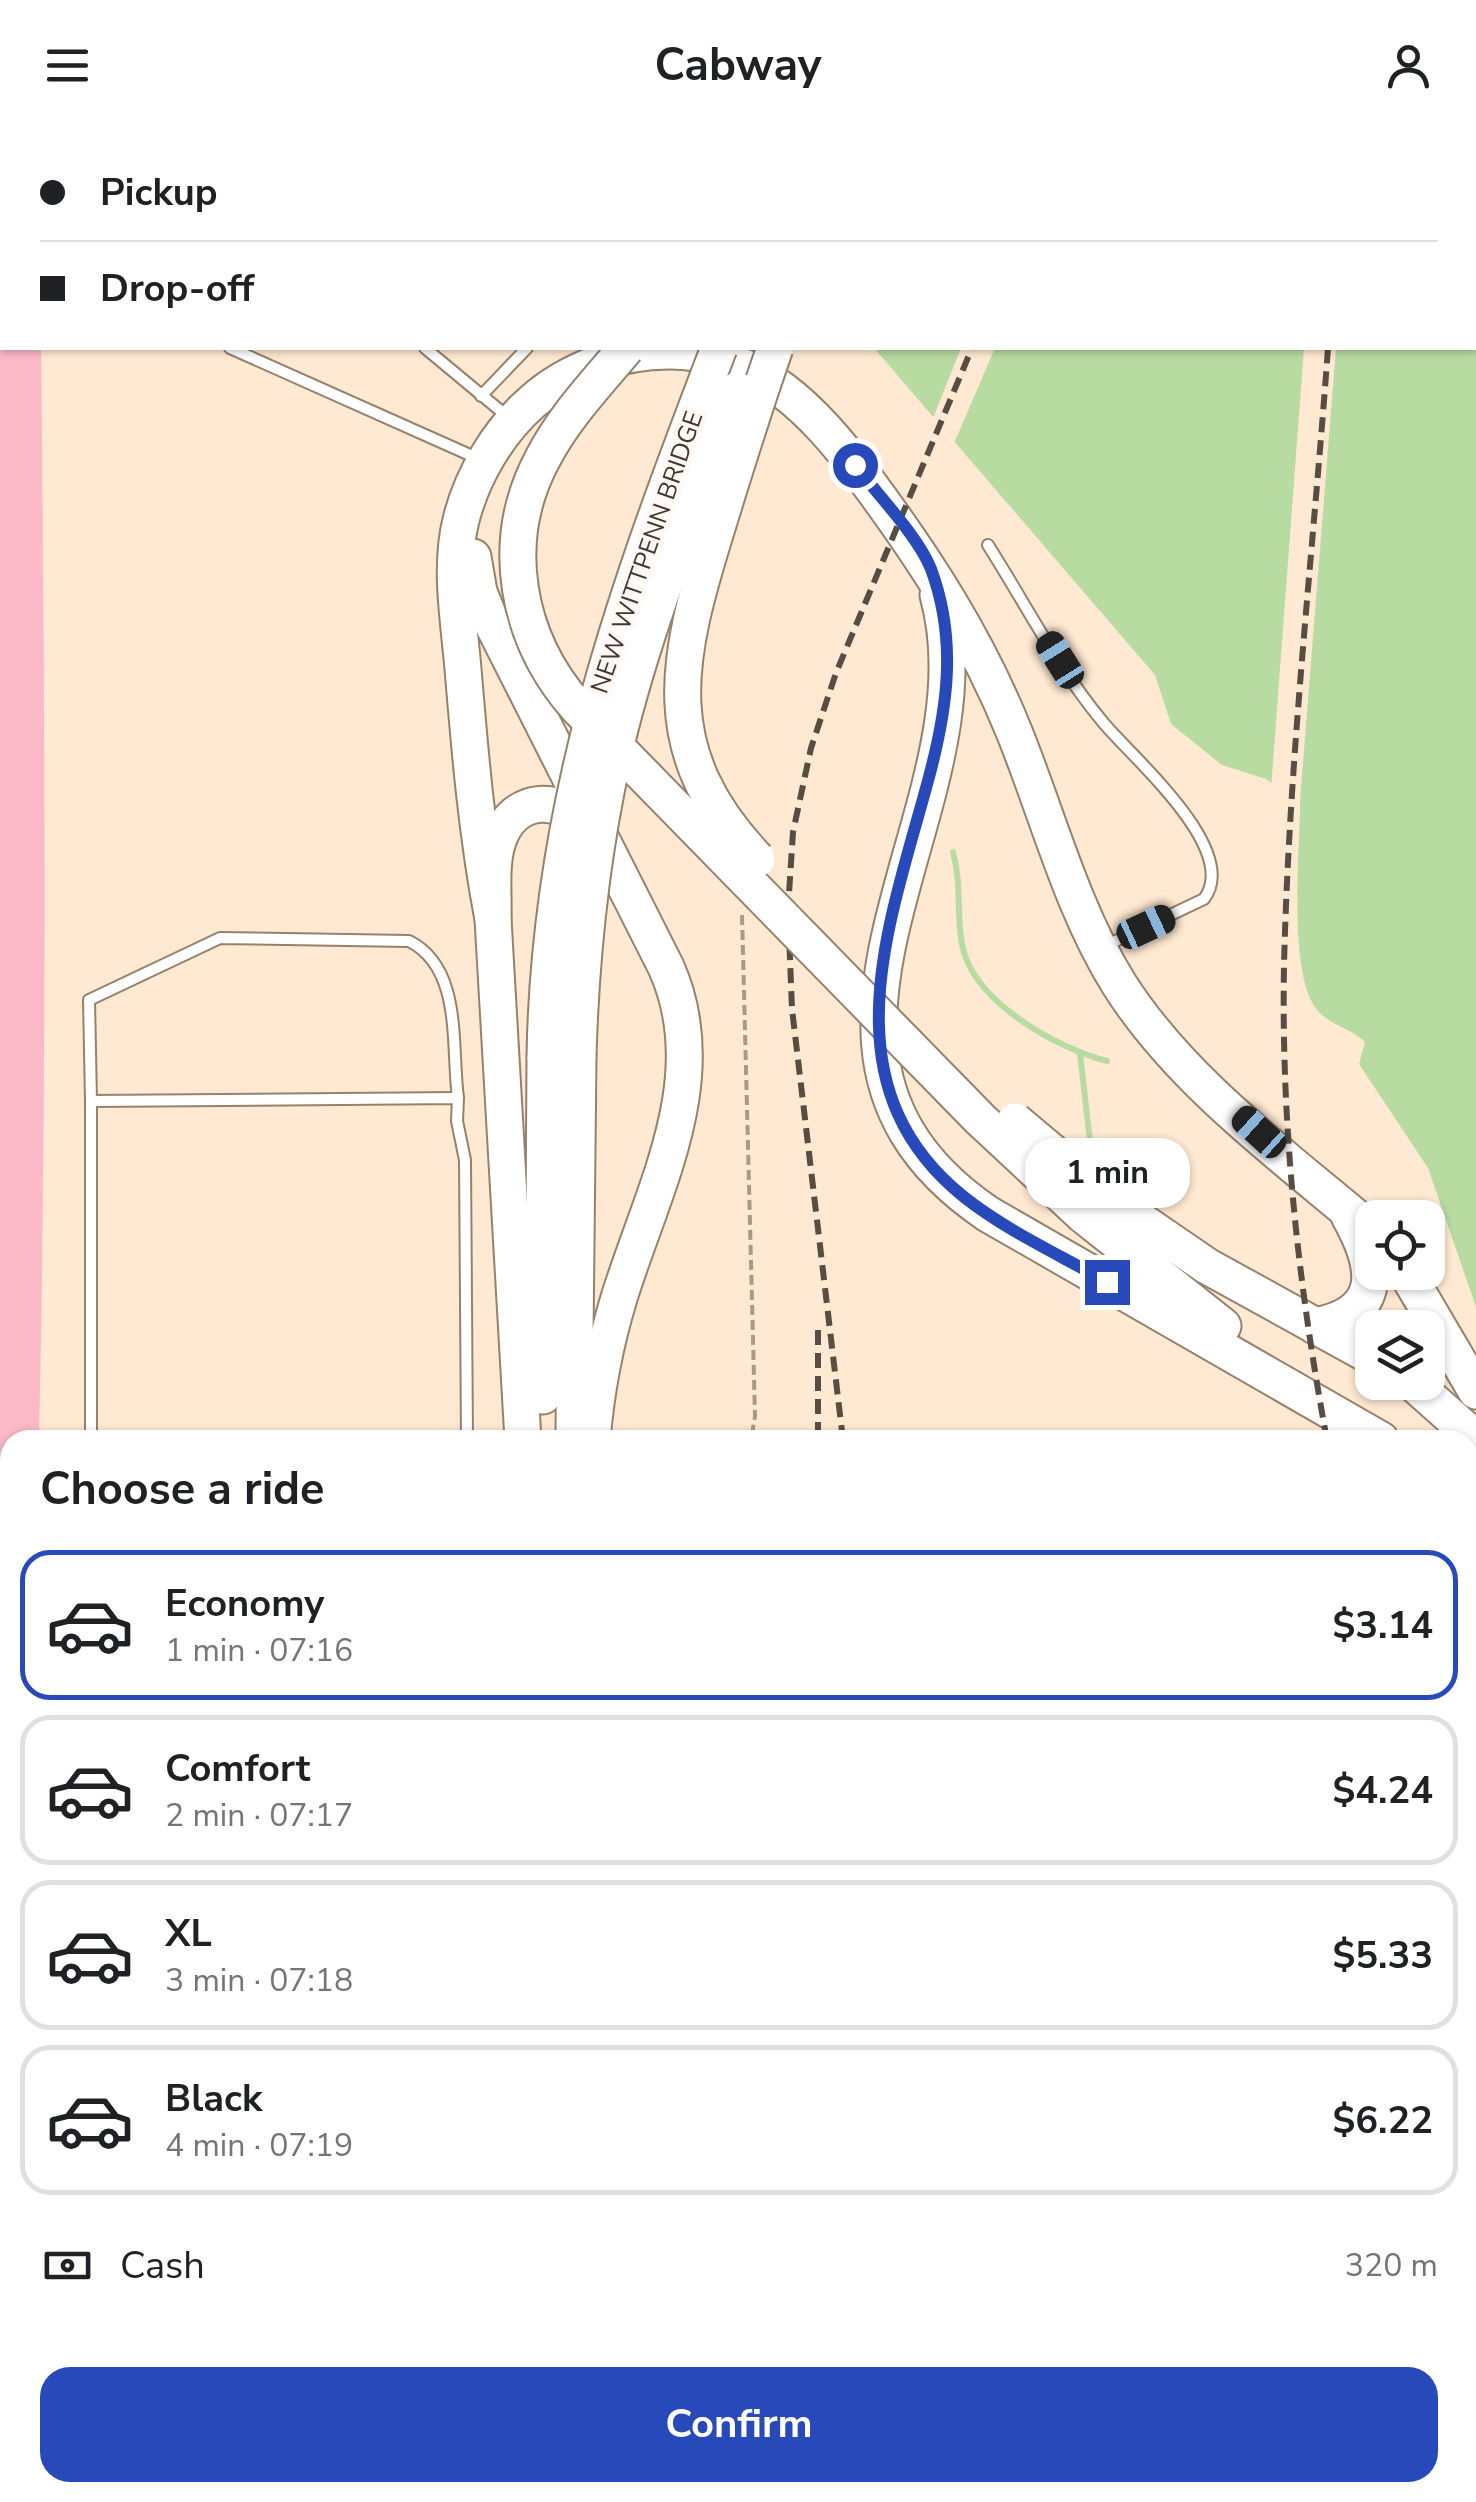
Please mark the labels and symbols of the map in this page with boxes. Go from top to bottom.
street label: NEW WITTPENN BRIDGE [583,407,711,698]
route start [833,443,878,488]
car [1031,627,1089,693]
car [1112,901,1180,953]
car [1227,1101,1291,1163]
callout: 1 min [1024,1137,1190,1207]
route end [1085,1260,1130,1305]

